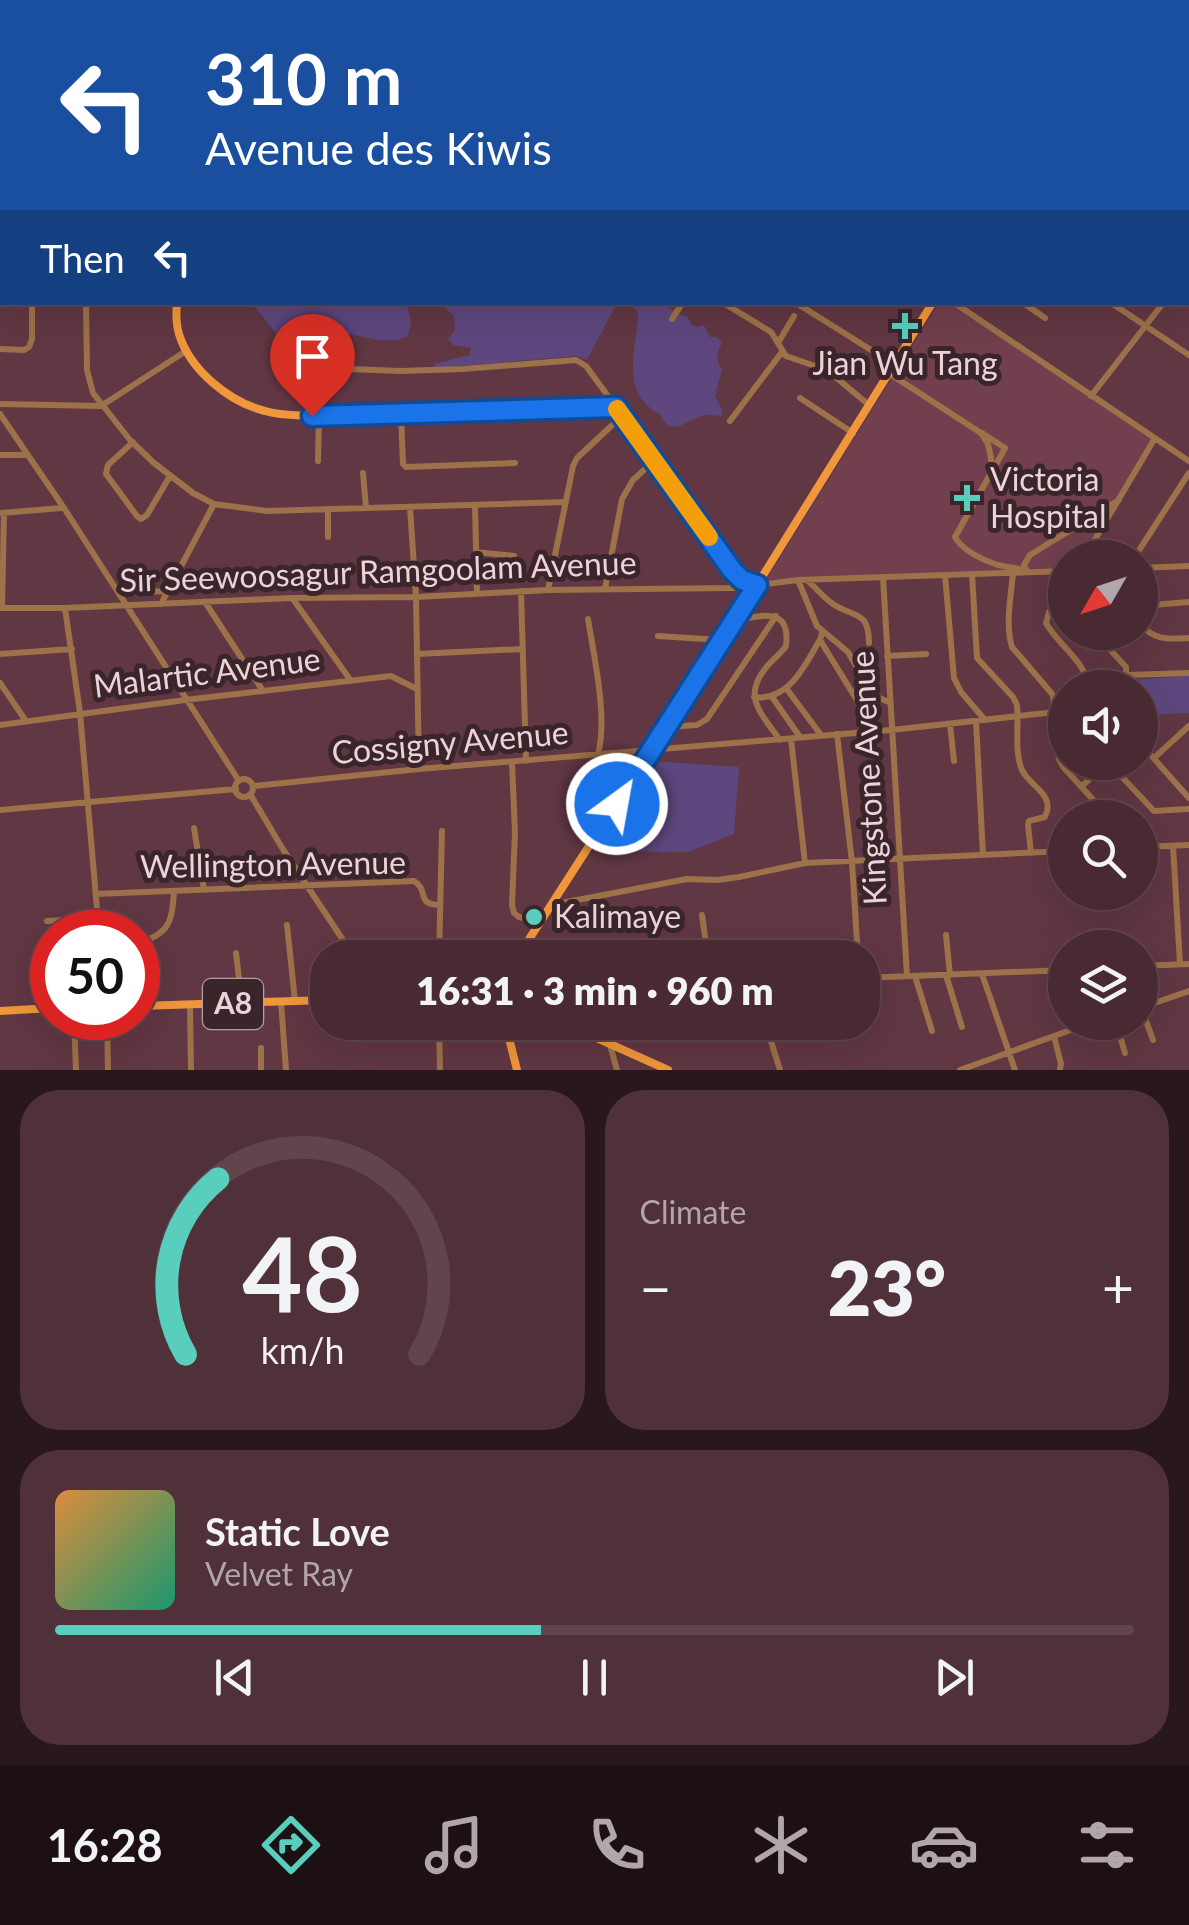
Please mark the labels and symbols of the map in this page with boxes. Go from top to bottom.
marker: Jian Wu Tang [892,313,918,339]
pin [270,314,355,417]
place label: Jian Wu Tang [812,343,998,382]
place label: Victoria Hospital [990,459,1106,535]
marker: Victoria Hospital [954,485,980,511]
north arrow [1048,540,1158,650]
street label: Sir Seewoosagur Ramgoolam Avenue [119,542,637,599]
street label: Malartic Avenue [91,638,322,705]
street label: Kingstone Avenue [841,650,894,906]
street label: Cossigny Avenue [330,712,570,771]
position arrow [565,752,669,856]
street label: Wellington Avenue [140,842,406,885]
place label: Kalimaye [554,896,681,935]
marker: Kalimaye [523,906,545,928]
speed limit sign: 50 [30,910,160,1040]
road number: A8 [203,979,263,1029]

